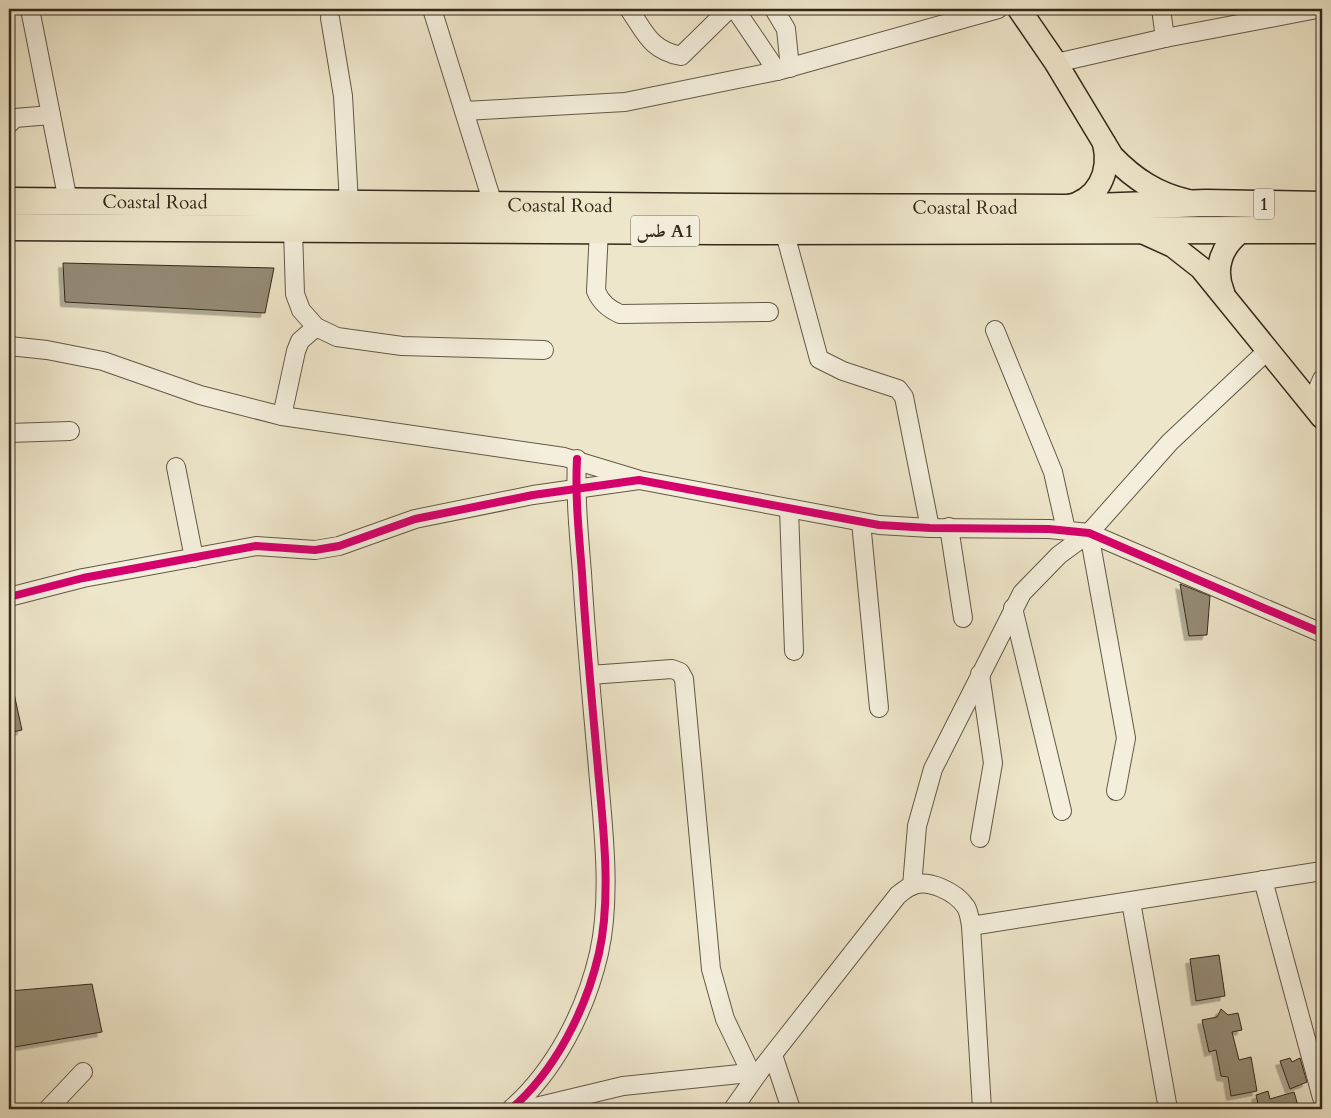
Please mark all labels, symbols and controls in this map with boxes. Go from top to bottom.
road number: 1 [1254,188,1274,220]
street label: Coastal Road [102,189,208,216]
street label: Coastal Road [507,192,613,219]
street label: Coastal Road [912,195,1018,221]
road number: طس A1 [631,216,699,247]

